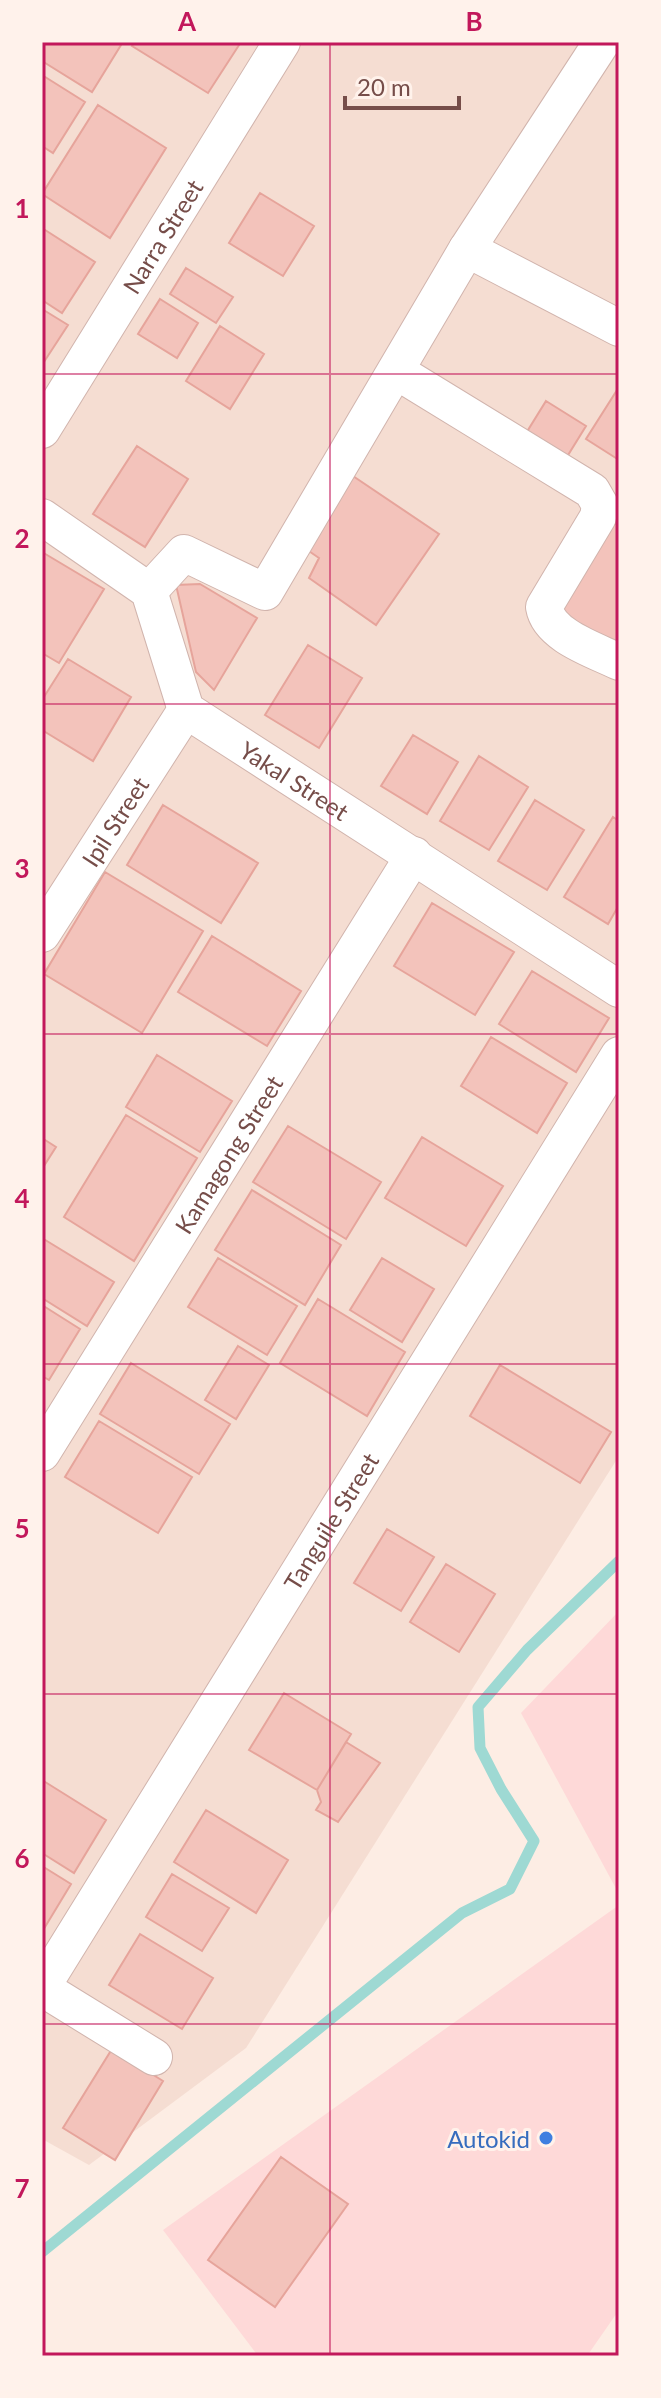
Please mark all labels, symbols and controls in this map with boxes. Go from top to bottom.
text: A [177,5,197,37]
text: B [465,5,483,37]
scale bar [345,60,459,110]
text: 20 m [357,72,411,101]
street label: Narra Street [116,173,208,298]
text: 1 [14,192,30,224]
text: 2 [14,522,30,554]
street label: Yakal Street [235,734,355,826]
street label: Ipil Street [75,771,154,872]
text: 3 [14,852,30,884]
street label: Kamagong Street [168,1069,288,1238]
text: 4 [14,1182,30,1214]
street label: Tanguile Street [277,1447,384,1595]
text: 5 [14,1512,30,1544]
text: 6 [14,1842,30,1874]
place label: Autokid [447,2124,530,2153]
marker: Autokid [537,2129,555,2147]
text: 7 [14,2172,30,2204]

